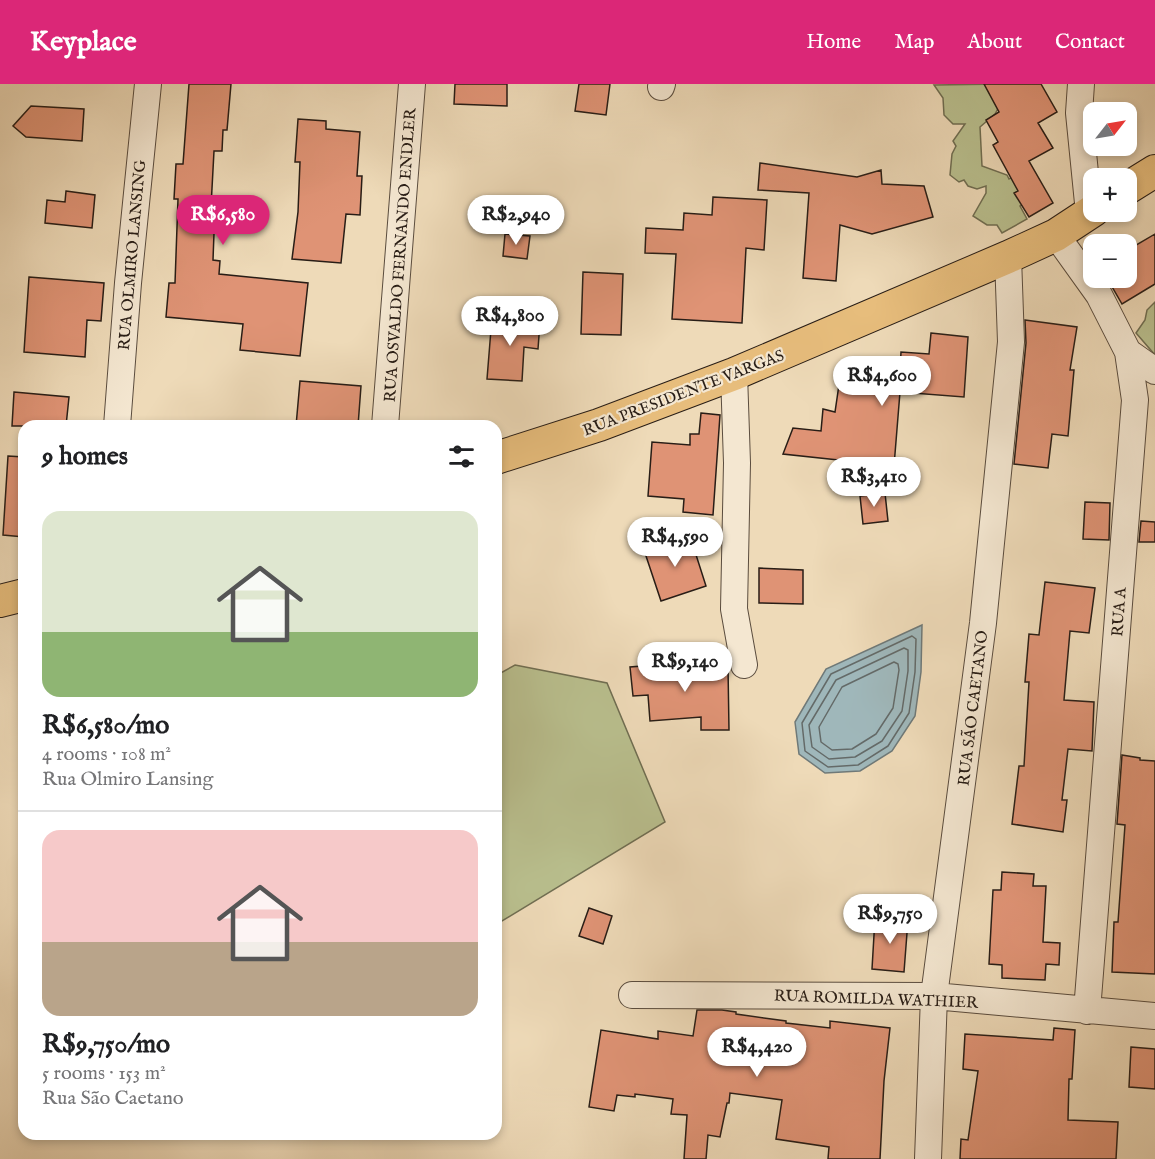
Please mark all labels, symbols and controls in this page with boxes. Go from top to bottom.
text: Keyplace [30,25,137,60]
text: Home [806,29,861,56]
text: Map [894,29,934,56]
text: About [967,29,1022,56]
text: Contact [1055,29,1125,56]
north arrow [1083,102,1137,156]
map controls [1083,102,1137,288]
street label: RUA OSVALDO FERNANDO ENDLER [381,106,421,403]
street label: RUA OLMIRO LANSING [115,159,151,351]
button: + [1083,168,1137,222]
pin: R$6,580 [168,195,278,246]
pin: R$2,940 [461,195,571,246]
text: R$6,580 [191,202,255,227]
text: R$2,940 [481,202,551,227]
button: − [1083,234,1137,288]
pin: R$4,800 [455,296,565,347]
text: R$4,800 [475,303,545,328]
street label: RUA PRESIDENTE VARGAS [580,346,787,442]
pin: R$4,600 [827,356,937,407]
text: R$4,600 [847,363,917,388]
text: 9 homes [42,440,128,473]
icon: filters [445,440,478,473]
pin: R$3,410 [819,457,929,508]
text: R$3,410 [841,464,907,489]
pin: R$4,590 [620,517,730,568]
text: R$4,590 [641,524,709,549]
icon: home [206,550,314,658]
street label: RUA A [1108,586,1132,638]
street label: RUA SÃO CAETANO [953,629,993,787]
pin: R$9,140 [630,642,740,693]
text: R$9,140 [651,649,719,674]
text: R$6,580/mo [42,709,169,742]
text: 4 rooms · 108 m² [42,742,171,767]
text: Rua Olmiro Lansing [42,767,213,792]
icon: home [206,869,314,977]
pin: R$9,750 [835,894,945,945]
text: R$9,750 [857,901,923,926]
street label: RUA ROMILDA WATHIER [774,986,979,1014]
pin: R$4,420 [702,1027,812,1078]
text: R$9,750/mo [42,1028,170,1061]
text: R$4,420 [721,1034,793,1059]
text: 5 rooms · 153 m² [42,1061,166,1086]
text: Rua São Caetano [42,1086,184,1111]

